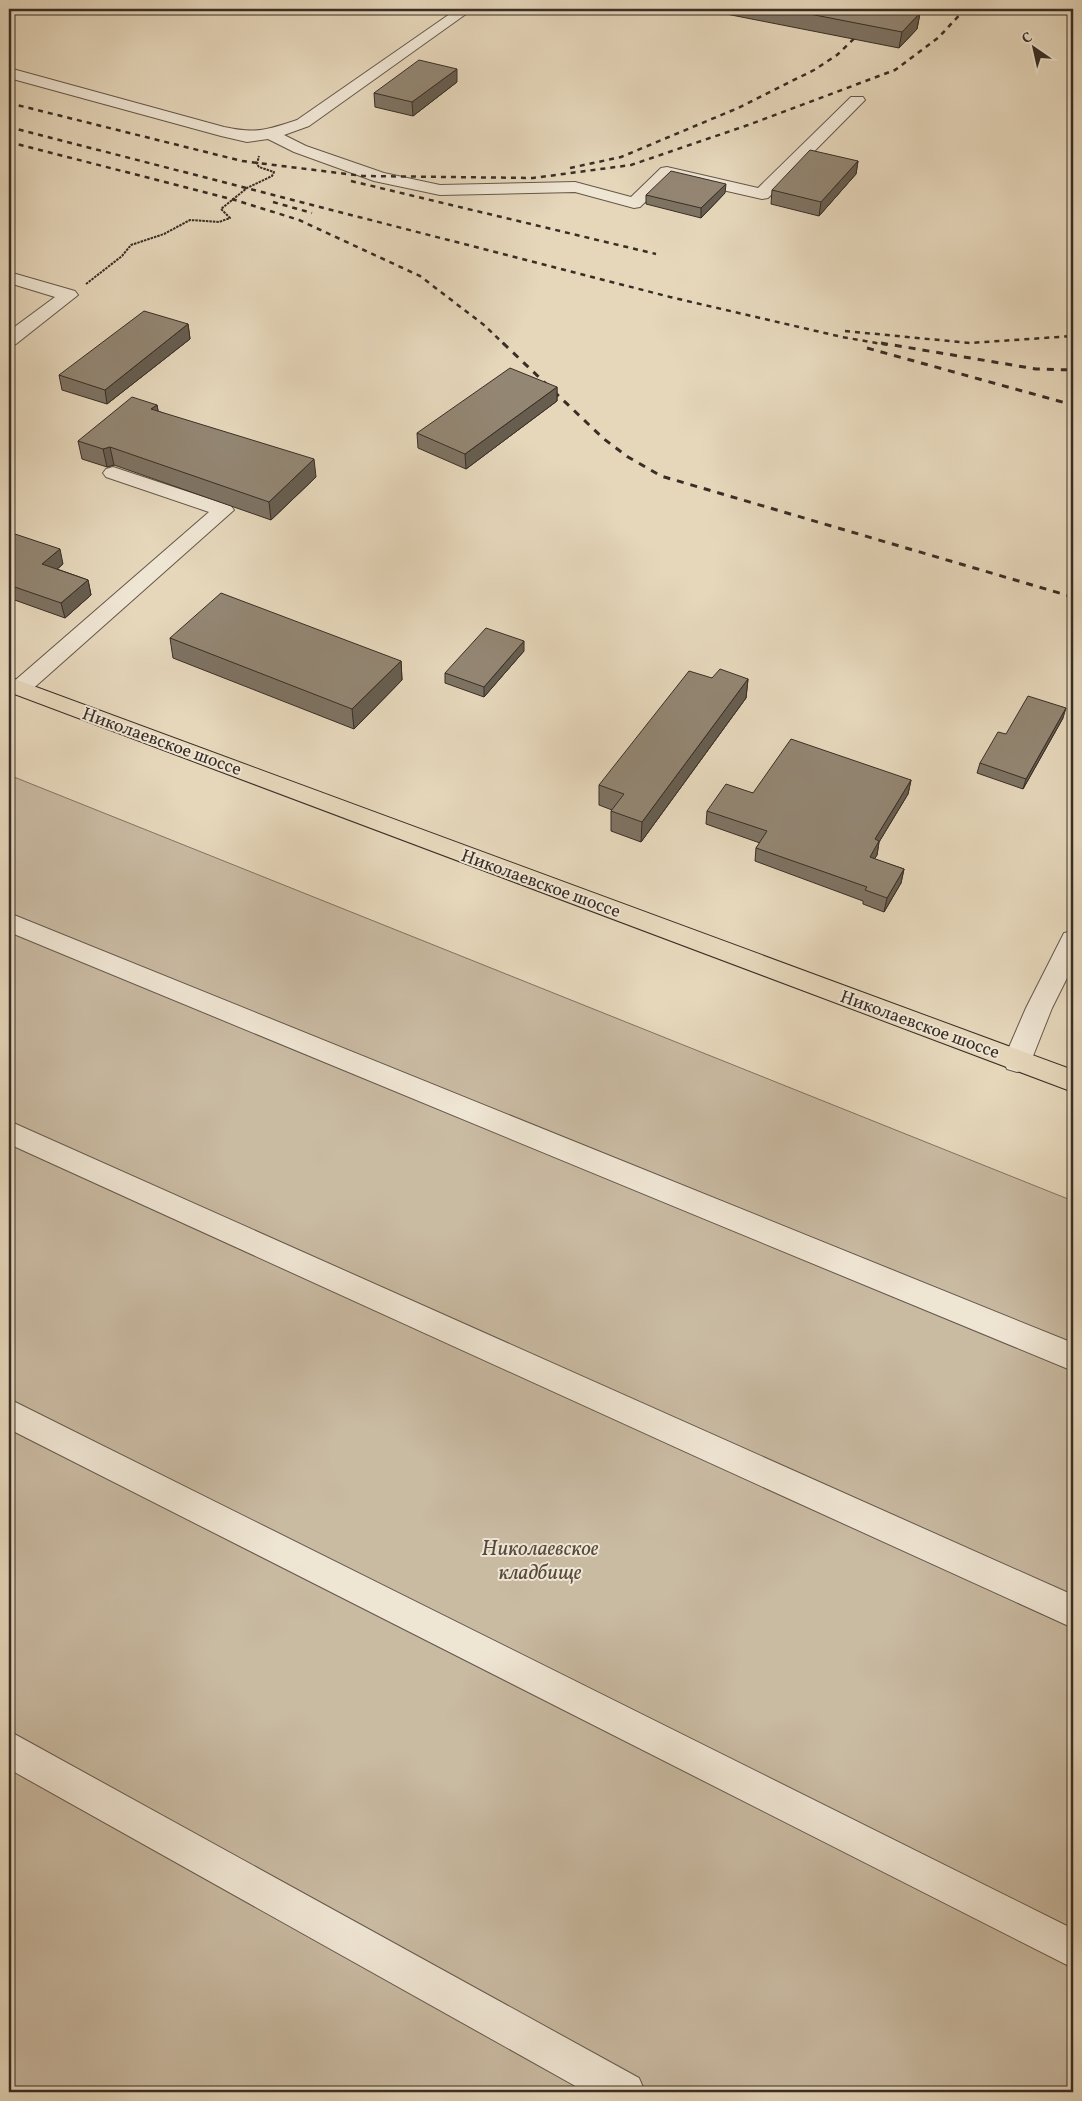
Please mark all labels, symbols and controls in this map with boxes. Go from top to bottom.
north arrow [1010,22,1060,72]
text: С [1019,28,1037,49]
street label: Николаевское шоссе [78,702,245,783]
street label: Николаевское шоссе [457,844,624,925]
street label: Николаевское шоссе [836,985,1003,1066]
park label: Николаевское кладбище [482,1535,599,1588]

